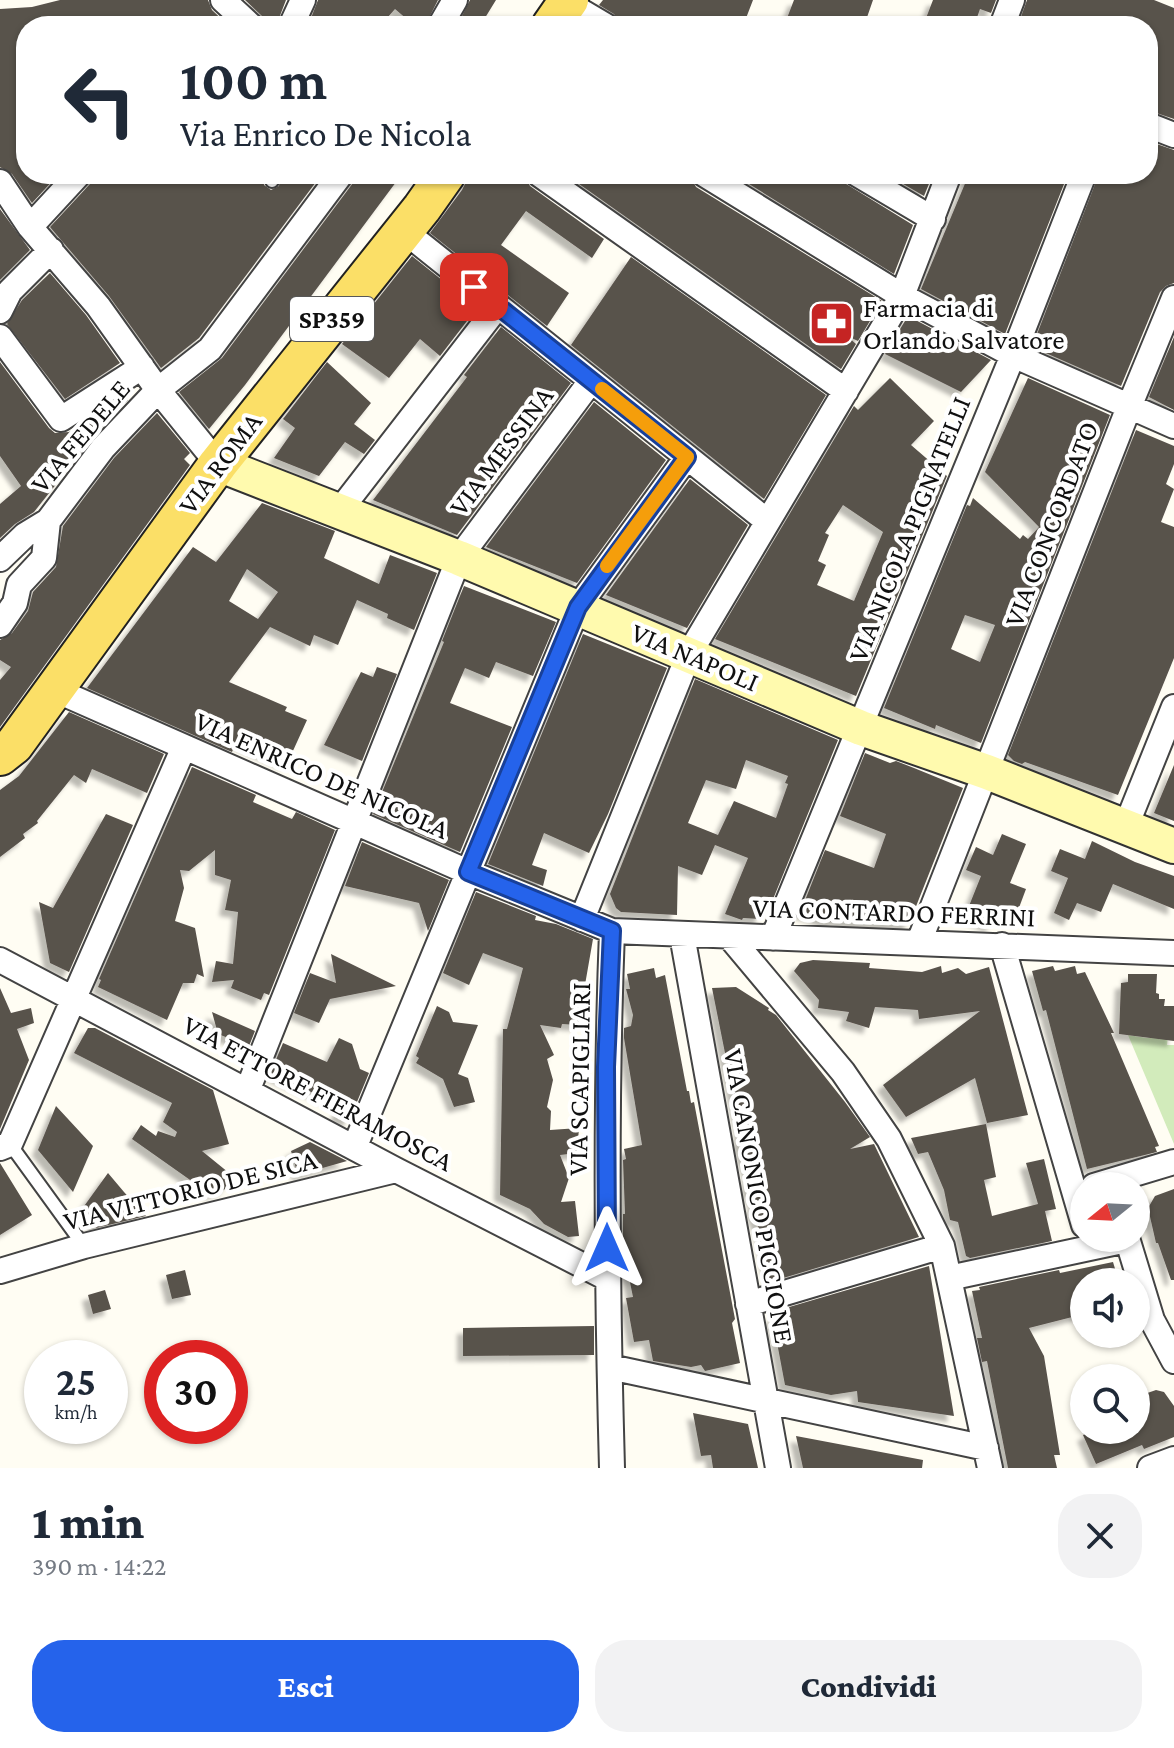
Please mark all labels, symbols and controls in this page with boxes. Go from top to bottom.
icon: left [48,48,152,152]
text: 100 m [180,49,327,111]
text: Via Enrico De Nicola [180,114,472,154]
pin [440,253,508,321]
icon: arrive [452,265,496,309]
place label: Farmacia di Orlando Salvatore [863,292,1064,355]
road number: SP359 [290,297,374,341]
pharmacy icon: Farmacia di Orlando Salvatore [808,299,856,347]
street label: VIA FEDELE [24,373,136,499]
street label: VIA MESSINA [443,381,559,521]
street label: VIA NICOLA PIGNATELLI [842,392,976,666]
street label: VIA ROMA [172,406,268,520]
street label: VIA CONCORDATO [998,417,1104,631]
street label: VIA NAPOLI [627,616,763,698]
street label: VIA ENRICO DE NICOLA [190,705,454,845]
street label: VIA CONTARDO FERRINI [752,892,1036,932]
street label: VIA SCAPIGLIARI [562,982,596,1176]
street label: VIA ETTORE FIERAMOSCA [178,1009,458,1177]
street label: VIA CANONICO PICCIONE [718,1046,800,1346]
street label: VIA VITTORIO DE SICA [60,1144,320,1236]
north arrow [1070,1172,1150,1252]
map controls [1070,1172,1150,1444]
position arrow [565,1206,649,1290]
button: sound [1070,1268,1150,1348]
speed limit sign: 30 [144,1340,248,1444]
text: 25 [56,1359,96,1404]
button: search [1070,1364,1150,1444]
text: km/h [54,1401,98,1423]
button: close [1058,1494,1142,1578]
text: 1 min [32,1495,144,1548]
text: 390 m · 14:22 [32,1552,166,1581]
button: Esci [32,1640,579,1732]
button: Condividi [595,1640,1142,1732]

